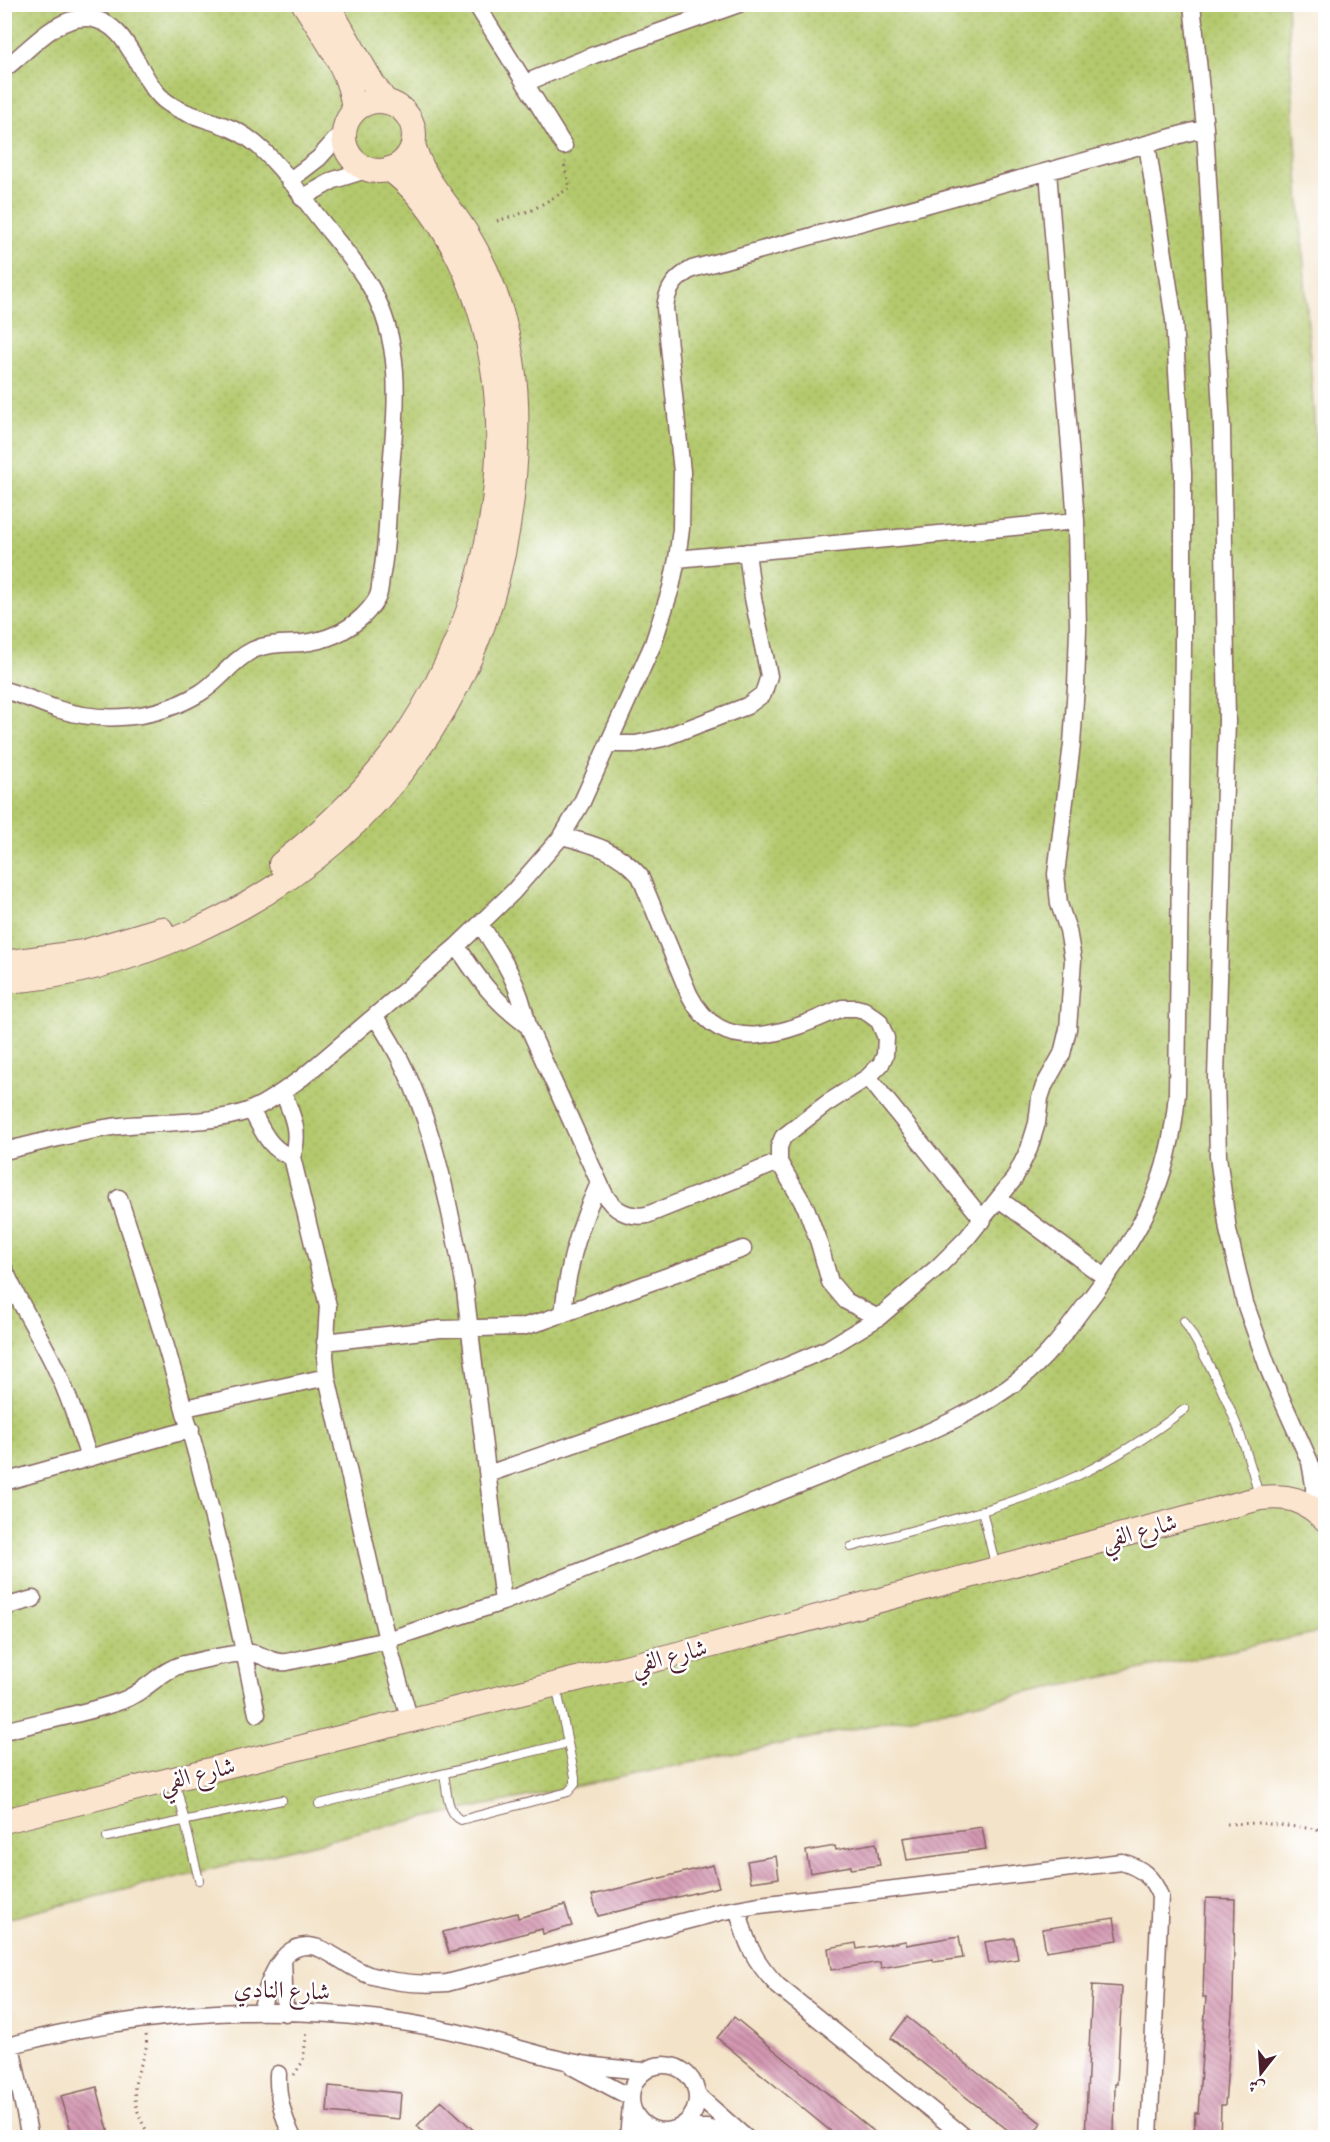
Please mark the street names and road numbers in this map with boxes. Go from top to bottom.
street label: شارع الفي [1097,1506,1182,1563]
street label: شارع الفي [628,1631,712,1688]
street label: شارع الفي [156,1749,240,1806]
street label: شارع النادي [233,1972,331,2012]

